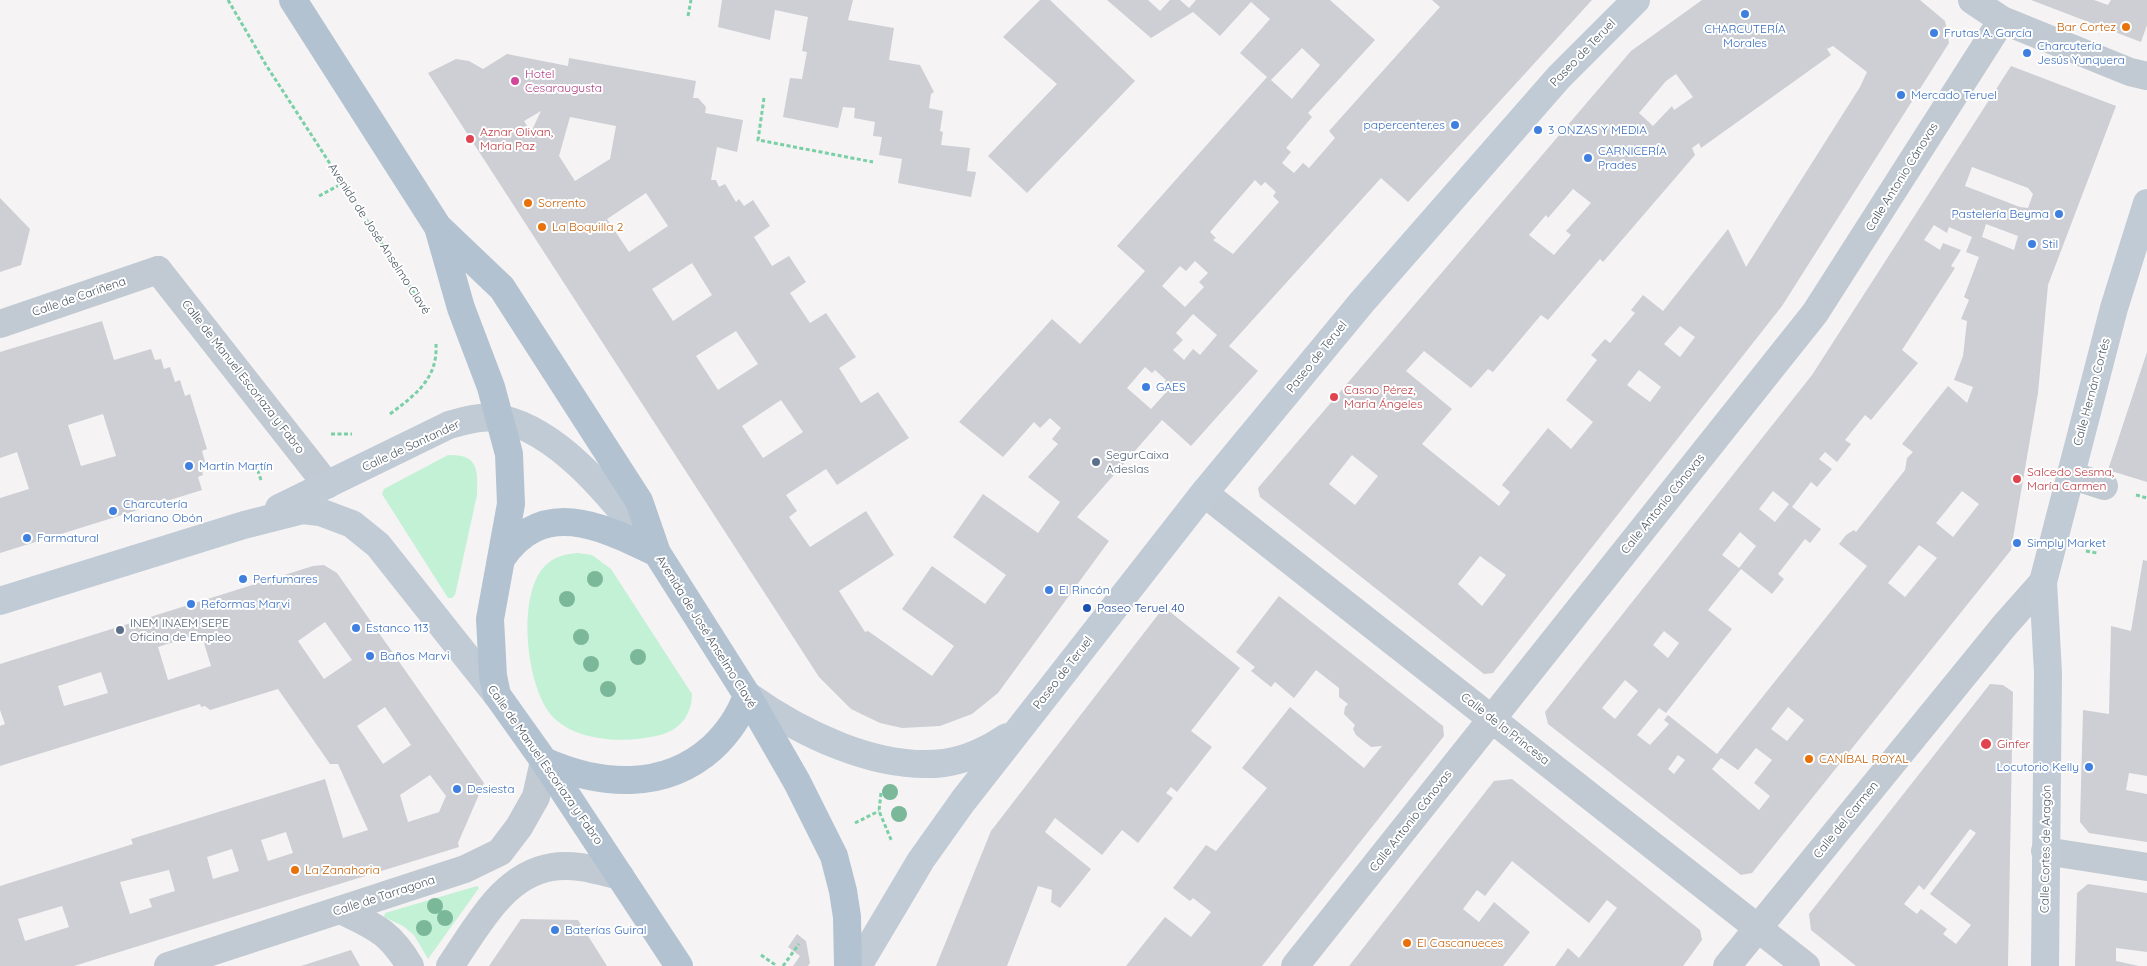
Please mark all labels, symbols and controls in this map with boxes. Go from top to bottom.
marker: CHARCUTERÍA Morales [1739,8,1751,20]
street label: Paseo de Teruel [1547,16,1619,90]
place label: Bar Cortez [2057,20,2116,34]
marker: Bar Cortez [2120,21,2132,33]
place label: CHARCUTERÍA Morales [1704,22,1786,50]
place label: Frutas A. García [1944,26,2032,40]
marker: Frutas A. García [1928,27,1940,39]
place label: Charcutería Jesús Yunquera [2037,39,2125,67]
marker: Charcutería Jesús Yunquera [2021,47,2033,59]
place label: Hotel Cesaraugusta [525,67,602,95]
marker: Hotel Cesaraugusta [509,75,521,87]
place label: Mercado Teruel [1911,88,1997,102]
marker: Mercado Teruel [1895,89,1907,101]
place label: papercenter.es [1363,118,1445,132]
marker: papercenter.es [1449,119,1461,131]
street label: Calle Antonio Cánovas [1863,120,1941,234]
place label: 3 ONZAS Y MEDIA [1548,123,1647,137]
marker: 3 ONZAS Y MEDIA [1532,124,1544,136]
place label: Aznar Olivan, María Paz [480,125,553,153]
marker: Aznar Olivan, María Paz [464,133,476,145]
place label: CARNICERÍA Prades [1598,144,1667,172]
marker: CARNICERÍA Prades [1582,152,1594,164]
street label: Avenida de José Anselmo Clavé [325,161,433,317]
place label: Sorrento [538,196,586,210]
marker: Sorrento [522,197,534,209]
place label: Pastelería Beyma [1952,207,2049,221]
marker: Pastelería Beyma [2053,208,2065,220]
place label: La Boquilla 2 [552,220,623,234]
marker: La Boquilla 2 [536,221,548,233]
place label: Stil [2042,237,2058,251]
marker: Stil [2026,238,2038,250]
street label: Calle de Cariñena [30,274,128,320]
street label: Calle de Manuel Escoriaza y Fabro [178,297,308,457]
street label: Paseo de Teruel [1284,318,1350,396]
street label: Calle Hernán Cortés [2071,336,2113,448]
place label: GAES [1156,380,1186,394]
marker: GAES [1140,381,1152,393]
place label: Casao Pérez, María Ángeles [1344,383,1423,411]
marker: Casao Pérez, María Ángeles [1328,391,1340,403]
street label: Calle de Santander [360,417,462,475]
place label: SegurCaixa Adeslas [1106,448,1169,476]
street label: Calle Antonio Cánovas [1618,451,1708,557]
marker: SegurCaixa Adeslas [1090,456,1102,468]
place label: Martín Martín [199,459,273,473]
marker: Martín Martín [183,460,195,472]
place label: Salcedo Sesma, María Carmen [2027,465,2114,493]
marker: Salcedo Sesma, María Carmen [2011,473,2023,485]
place label: Charcutería Mariano Obón [123,497,203,525]
marker: Charcutería Mariano Obón [107,505,119,517]
place label: Farmatural [37,531,99,545]
marker: Farmatural [21,532,33,544]
place label: Simply Market [2027,536,2106,550]
marker: Simply Market [2011,537,2023,549]
street label: Avenida de José Anselmo Clavé [653,553,759,711]
place label: Perfumares [253,572,318,586]
marker: Perfumares [237,573,249,585]
place label: El Rincón [1059,583,1110,597]
marker: El Rincón [1043,584,1055,596]
place label: Reformas Marvi [201,597,290,611]
marker: Reformas Marvi [185,598,197,610]
place label: Paseo Teruel 40 [1097,601,1185,615]
marker: Paseo Teruel 40 [1081,602,1093,614]
place label: INEM INAEM SEPE Oficina de Empleo [130,616,231,644]
place label: Estanco 113 [366,621,429,635]
marker: Estanco 113 [350,622,362,634]
marker: INEM INAEM SEPE Oficina de Empleo [114,624,126,636]
street label: Paseo de Teruel [1030,634,1096,712]
place label: Baños Marvi [380,649,450,663]
marker: Baños Marvi [364,650,376,662]
street label: Calle de Manuel Escoriaza y Fabro [484,683,606,847]
street label: Calle de la Princesa [1458,690,1552,768]
marker: Ginfer [1979,737,1993,751]
place label: Ginfer [1997,737,2030,751]
place label: CANÍBAL ROYAL [1819,752,1909,766]
marker: CANÍBAL ROYAL [1803,753,1815,765]
place label: Locutorio Kelly [1997,760,2079,774]
marker: Locutorio Kelly [2083,761,2095,773]
street label: Calle Antonio Cánovas [1367,767,1455,875]
street label: Calle del Carmen [1810,779,1882,861]
place label: Desiesta [467,782,514,796]
marker: Desiesta [451,783,463,795]
street label: Calle Cortes de Aragón [2038,785,2054,913]
place label: La Zanahoria [305,863,380,877]
marker: La Zanahoria [289,864,301,876]
street label: Calle de Tarragona [331,873,437,919]
place label: Baterías Guiral [565,923,646,937]
marker: Baterías Guiral [549,924,561,936]
place label: El Cascanueces [1417,936,1503,950]
marker: El Cascanueces [1401,937,1413,949]

